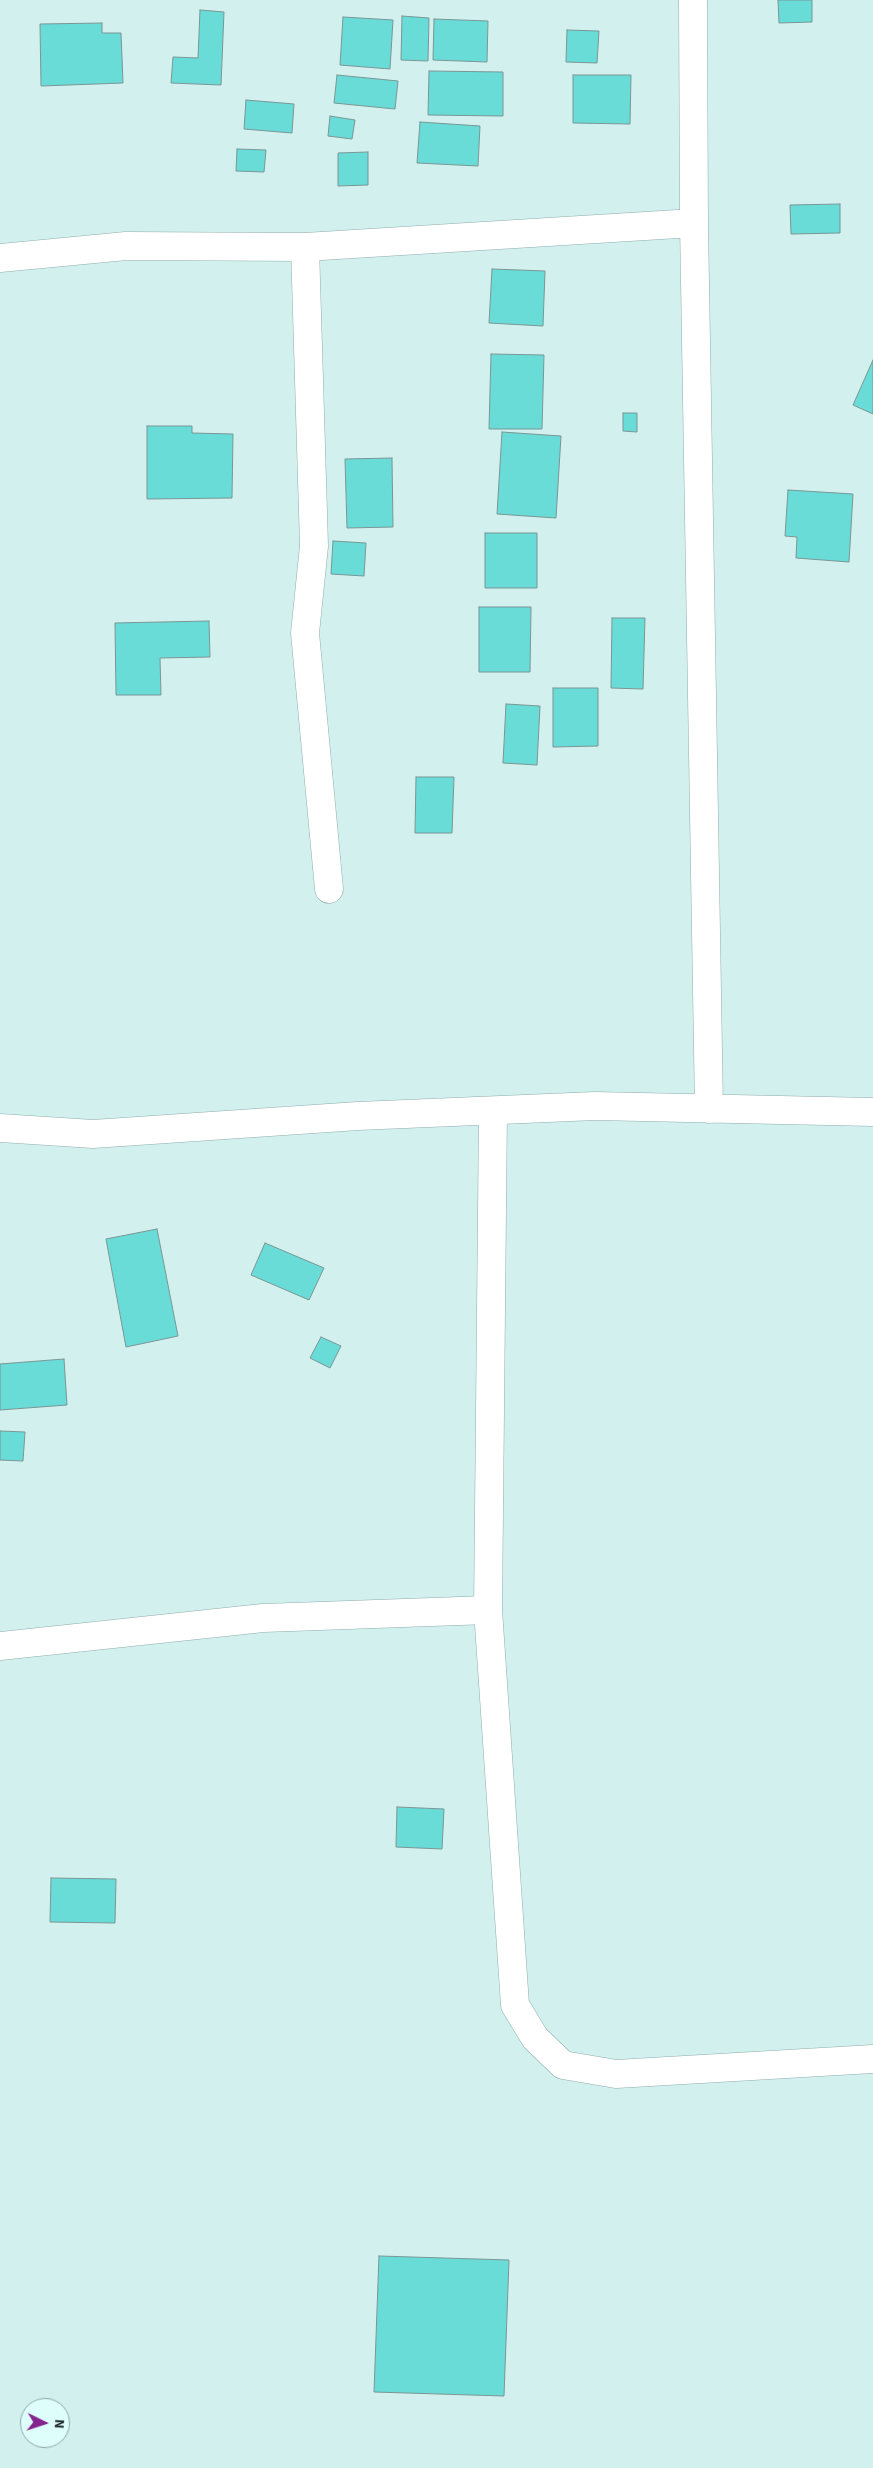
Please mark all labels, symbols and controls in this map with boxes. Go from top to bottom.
north arrow [20,2398,70,2448]
text: N [49,2419,69,2429]

